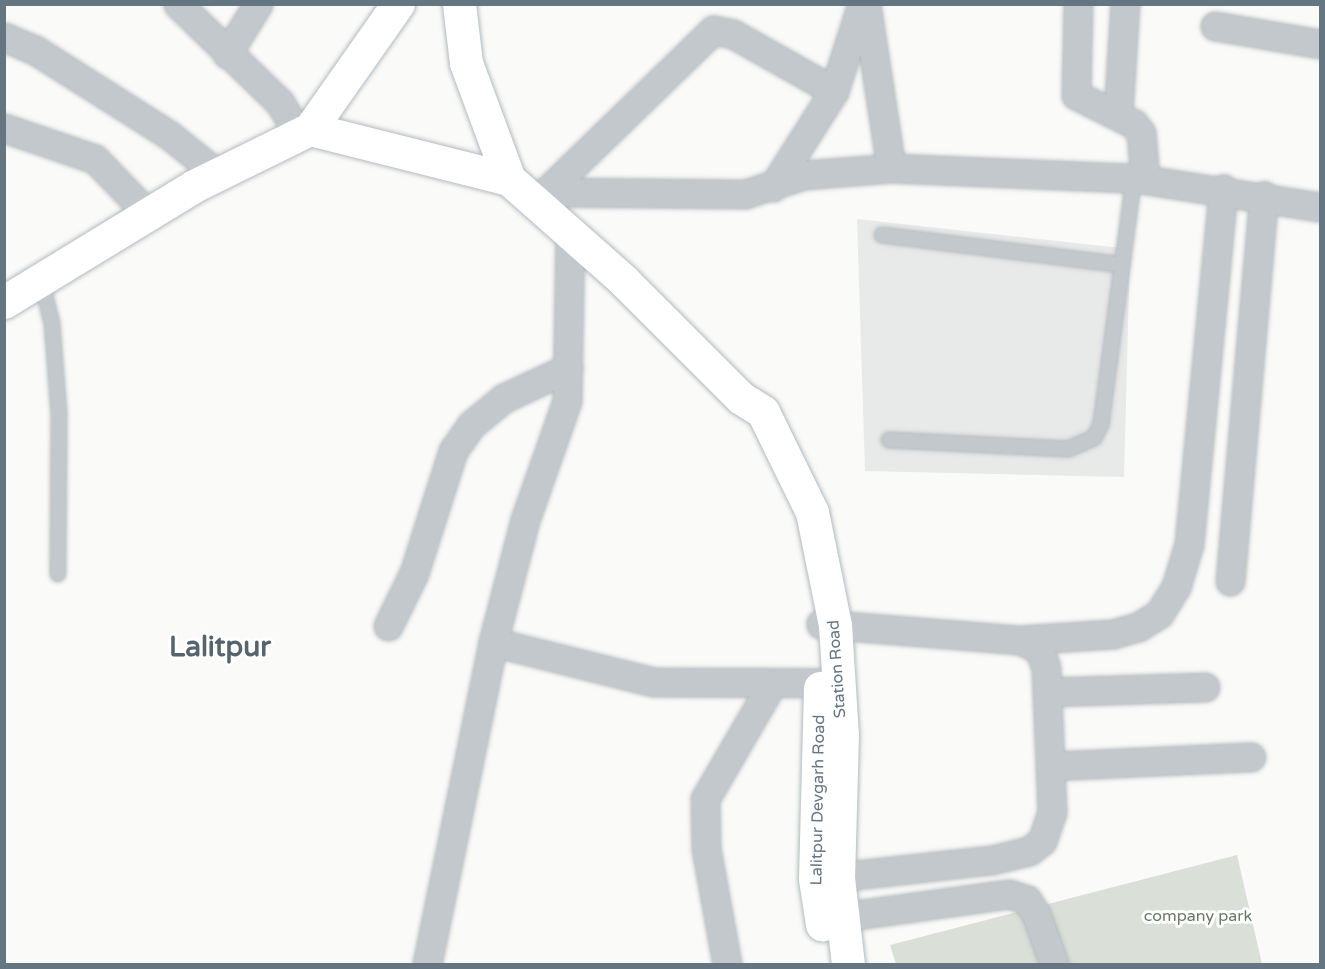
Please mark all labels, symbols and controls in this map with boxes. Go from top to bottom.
street label: Station Road [824,619,850,719]
district label: Lalitpur [169,630,271,664]
street label: Lalitpur Devgarh Road [807,714,829,886]
park label: company park [1144,906,1252,926]

